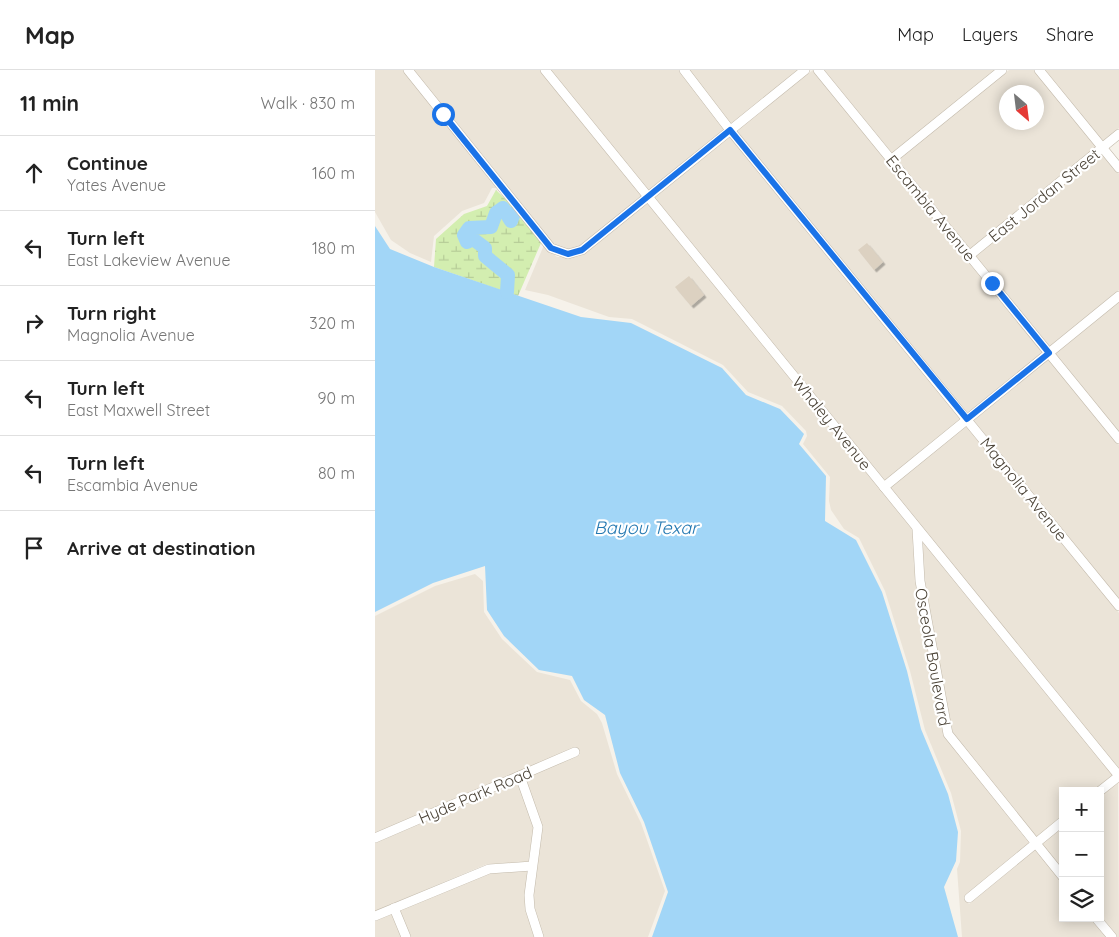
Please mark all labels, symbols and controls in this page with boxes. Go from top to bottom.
text: Map [25,20,75,50]
text: Map [897,23,934,46]
text: Layers [962,23,1018,46]
text: Share [1046,23,1094,46]
north arrow [999,85,1044,130]
text: 11 min [20,90,79,116]
text: Walk · 830 m [260,93,355,113]
route start [432,103,455,126]
street label: East Jordan Street [984,144,1104,246]
text: Continue [67,151,148,175]
street label: Escambia Avenue [882,151,980,265]
icon: ahead [20,159,48,187]
text: 160 m [312,163,355,183]
text: Yates Avenue [67,175,166,195]
text: Turn left [67,226,145,250]
icon: left [20,234,48,262]
text: 180 m [312,238,355,258]
text: East Lakeview Avenue [67,250,231,270]
route end [981,272,1004,295]
text: Turn right [67,301,156,325]
icon: right [20,309,48,337]
text: 320 m [309,313,355,333]
text: Magnolia Avenue [67,325,195,345]
street label: Whaley Avenue [788,372,876,474]
text: Turn left [67,376,145,400]
icon: left [20,384,48,412]
text: 90 m [318,388,355,408]
text: East Maxwell Street [67,400,210,420]
street label: Magnolia Avenue [976,433,1072,545]
text: Turn left [67,451,145,475]
icon: left [20,459,48,487]
text: 80 m [318,463,355,483]
text: Escambia Avenue [67,475,198,495]
water label: Bayou Texar [594,516,700,539]
icon: arrive [20,534,48,562]
text: Arrive at destination [67,536,256,560]
street label: Osceola Boulevard [911,586,955,728]
street label: Hyde Park Road [415,762,535,828]
map controls [1059,787,1104,922]
button: + [1059,787,1104,832]
button: − [1059,832,1104,877]
button: layers [1059,877,1104,922]

